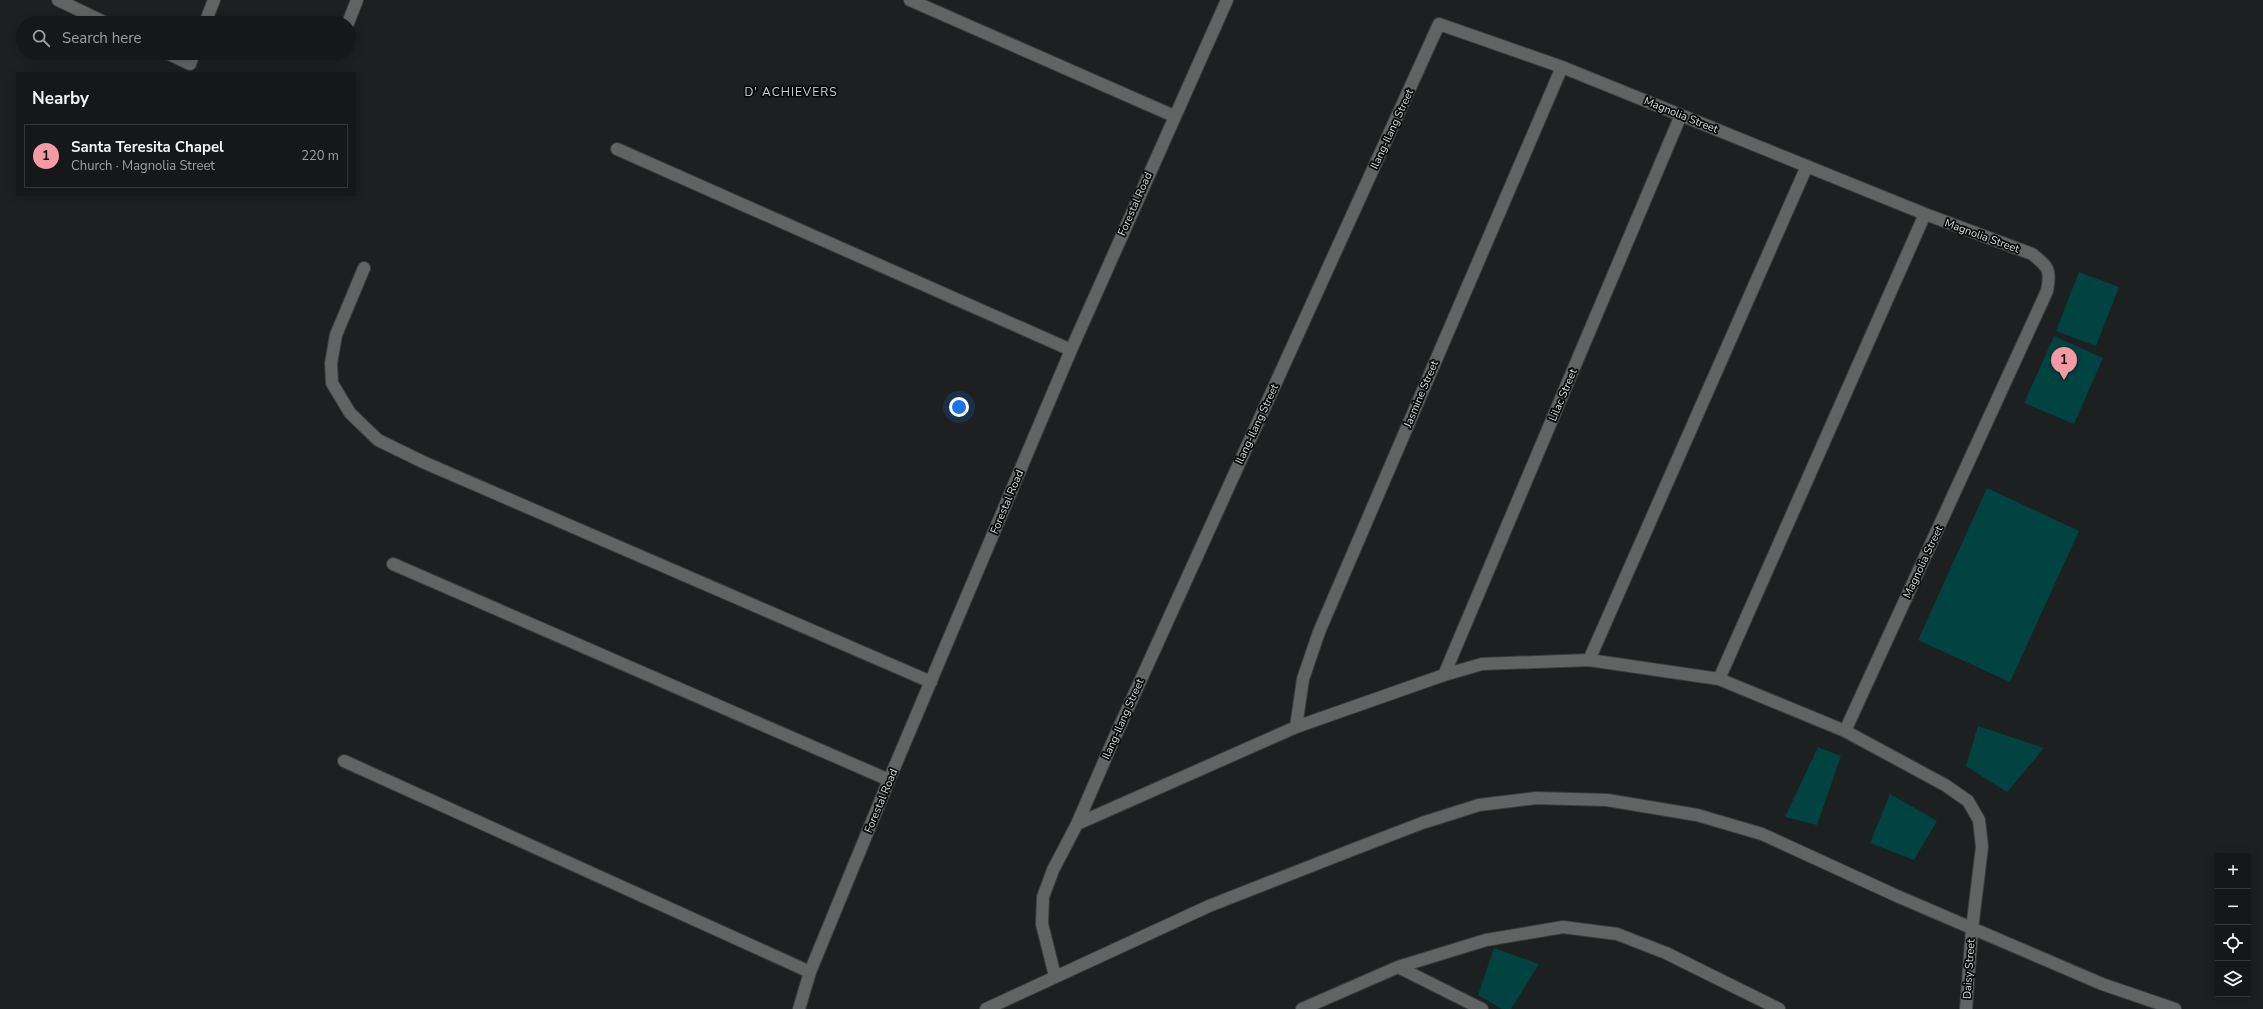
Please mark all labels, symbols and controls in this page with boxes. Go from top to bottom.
search box [16,16,356,60]
icon: search [30,27,52,49]
text: Search here [62,28,142,48]
district label: D' ACHIEVERS [744,84,838,100]
street label: Ilang-Ilang Street [1367,86,1417,171]
text: Nearby [32,87,89,110]
street label: Magnolia Street [1642,93,1720,137]
text: Santa Teresita Chapel [71,137,224,157]
text: 1 [42,147,50,165]
text: 220 m [301,147,339,165]
text: Church · Magnolia Street [71,157,215,175]
street label: Forestal Road [1114,170,1156,238]
street label: Magnolia Street [1943,216,2022,257]
pin: 1 [2051,347,2077,380]
street label: Jasmine Street [1400,358,1442,431]
street label: Lilac Street [1545,366,1581,423]
street label: Ilang-Ilang Street [1232,381,1282,466]
your location [949,397,969,417]
street label: Forestal Road [987,468,1027,536]
street label: Magnolia Street [1900,523,1946,601]
street label: Ilang-Ilang Street [1099,676,1148,762]
street label: Forestal Road [861,767,901,835]
map controls [2215,853,2251,997]
button: + [2215,853,2251,889]
button: − [2215,889,2251,925]
button: locate [2215,925,2251,961]
street label: Daisy Street [1959,938,1979,1000]
button: layers [2215,961,2251,997]

